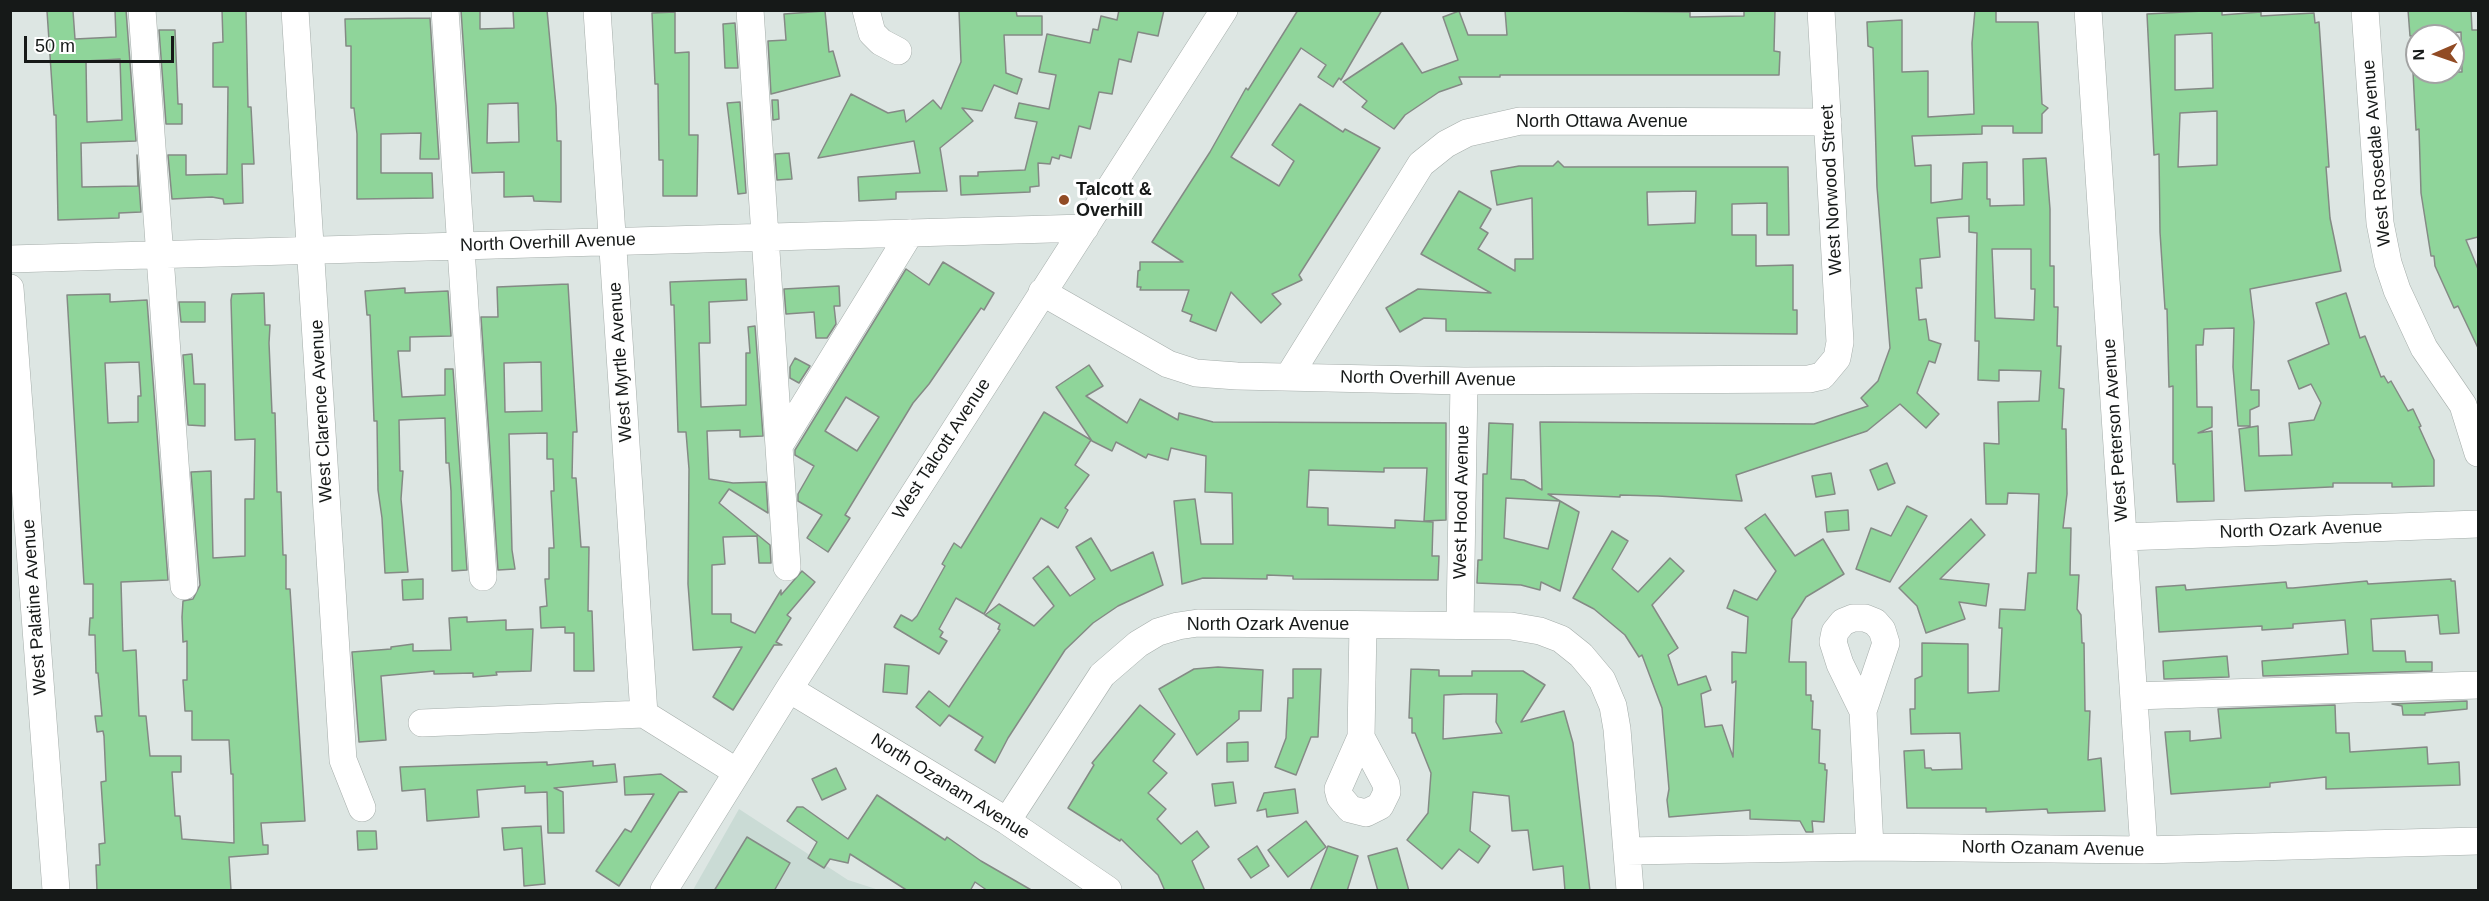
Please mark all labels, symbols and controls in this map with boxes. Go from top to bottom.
scale bar [27,24,177,62]
north arrow [2405,24,2465,84]
text: 50 m [35,36,75,56]
text: N [2410,49,2427,61]
street label: West Rosedale Avenue [2358,59,2396,247]
street label: West Norwood Street [1817,104,1847,276]
street label: North Ottawa Avenue [1516,111,1688,133]
place label: Talcott & Overhill [1076,179,1152,222]
marker: Talcott & Overhill [1057,193,1071,207]
street label: North Overhill Avenue [460,229,636,257]
street label: West Myrtle Avenue [605,281,637,443]
street label: West Clarence Avenue [306,319,338,503]
street label: West Peterson Avenue [2099,338,2133,522]
street label: North Overhill Avenue [1340,367,1516,391]
street label: West Talcott Avenue [888,375,996,523]
street label: West Hood Avenue [1450,425,1474,579]
street label: North Ozark Avenue [2219,516,2383,544]
street label: West Palatine Avenue [18,518,52,696]
street label: North Ozark Avenue [1187,614,1349,636]
street label: North Ozanam Avenue [867,729,1033,845]
street label: North Ozanam Avenue [1961,837,2145,861]

